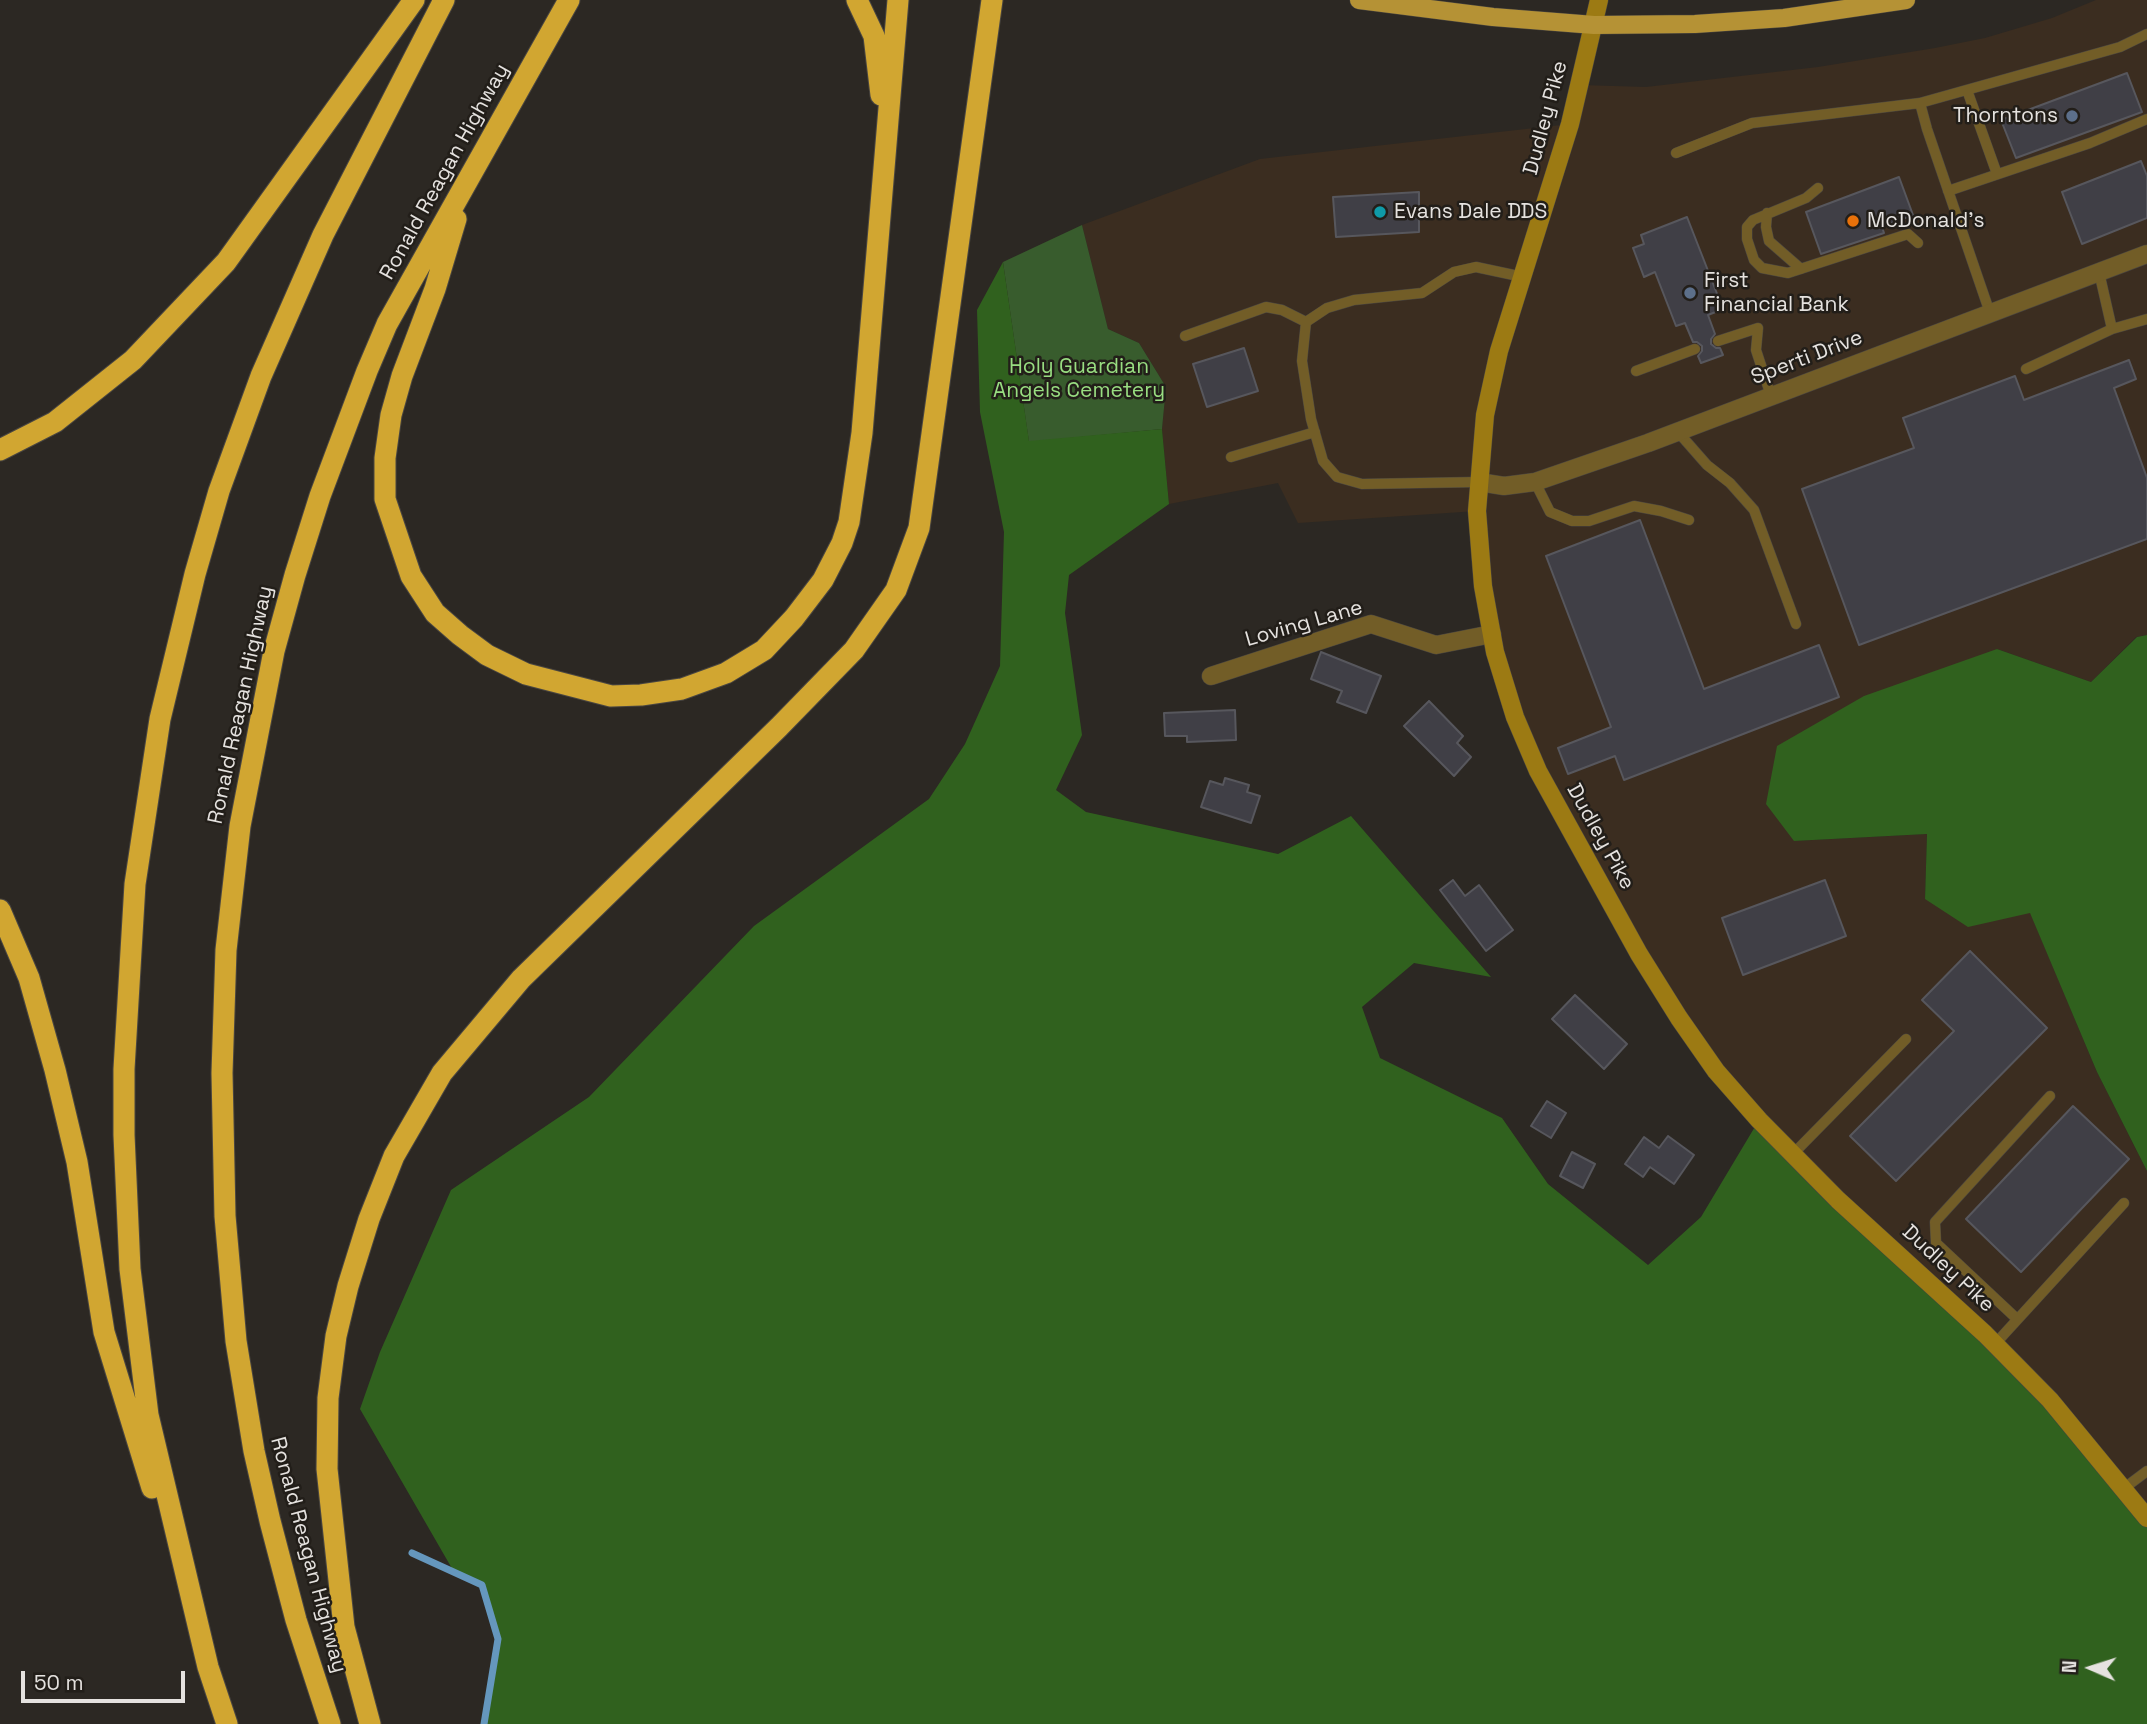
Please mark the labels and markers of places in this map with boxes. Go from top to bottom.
place label: Thorntons [1953,103,2058,129]
marker: Thorntons [2064,108,2080,124]
place label: Evans Dale DDS [1394,199,1547,225]
marker: Evans Dale DDS [1372,204,1388,220]
place label: McDonald's [1867,208,1985,234]
marker: McDonald's [1845,213,1861,229]
place label: First Financial Bank [1704,268,1849,318]
marker: First Financial Bank [1682,285,1698,301]

